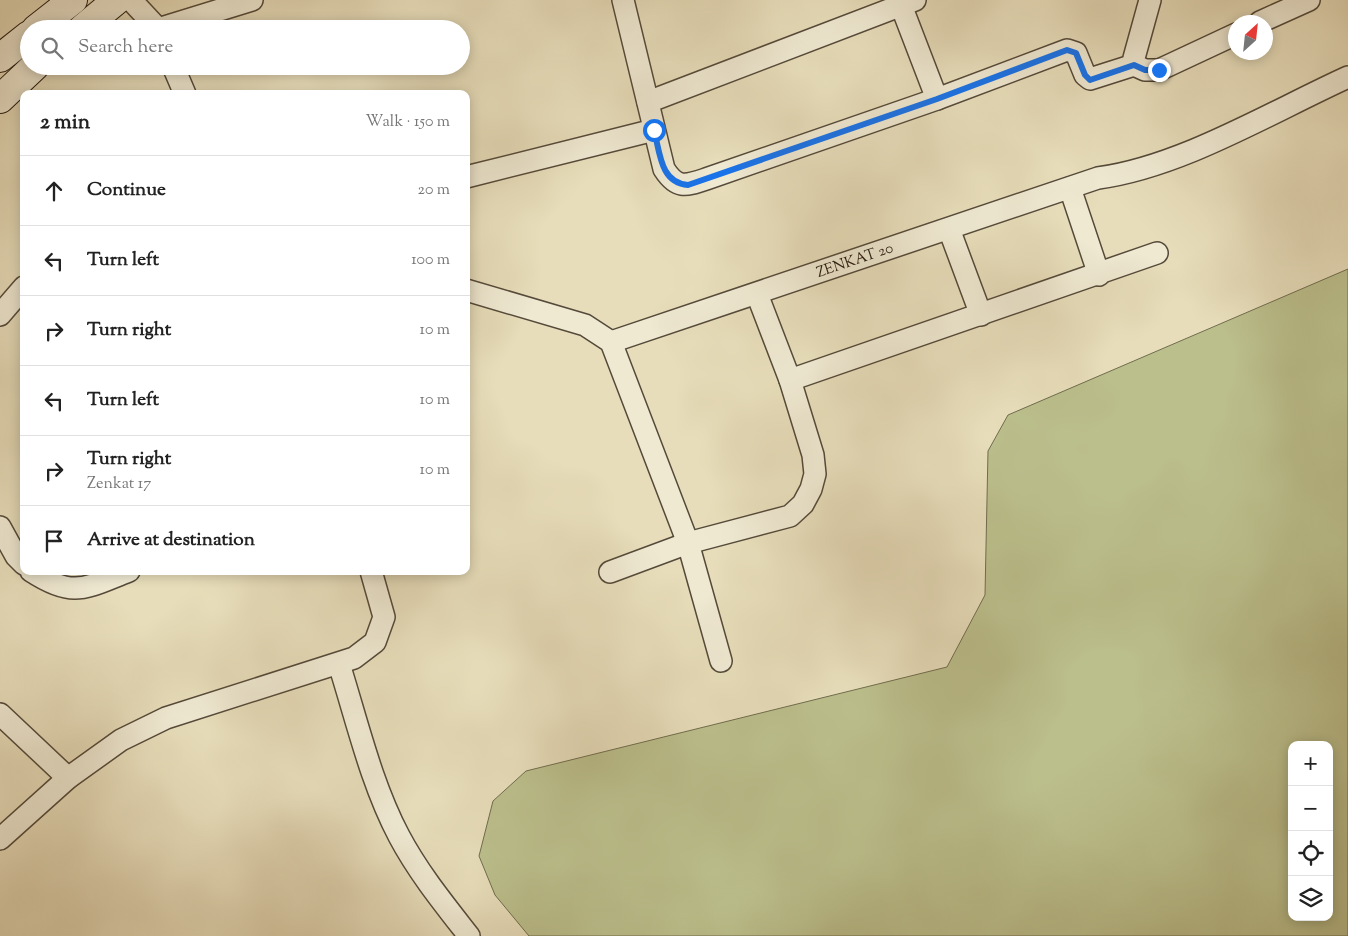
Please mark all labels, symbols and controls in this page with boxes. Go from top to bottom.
north arrow [1228,15,1273,60]
search box [20,20,470,75]
icon: search [38,34,66,62]
text: Search here [78,34,173,61]
route end [1148,59,1171,82]
text: 2 min [40,108,90,138]
text: Walk · 150 m [366,111,450,134]
route start [643,119,666,142]
icon: ahead [40,177,68,205]
text: Continue [87,177,166,204]
text: 20 m [417,179,450,202]
street label: ZENKAT 20 [814,238,896,284]
icon: left [40,247,68,275]
text: Turn left [87,247,159,274]
text: 100 m [411,249,450,272]
icon: right [40,317,68,345]
text: Turn right [87,317,171,344]
text: 10 m [420,319,450,342]
icon: left [40,387,68,415]
text: Turn left [87,387,159,414]
text: 10 m [420,389,450,412]
text: Turn right [87,446,171,473]
icon: right [40,457,68,485]
text: 10 m [420,459,450,482]
text: Zenkat 17 [87,473,151,496]
icon: arrive [40,527,68,555]
text: Arrive at destination [87,527,255,554]
map controls [1288,741,1333,921]
button: + [1288,741,1333,786]
button: − [1288,786,1333,831]
button: locate [1288,831,1333,876]
button: layers [1288,876,1333,921]

